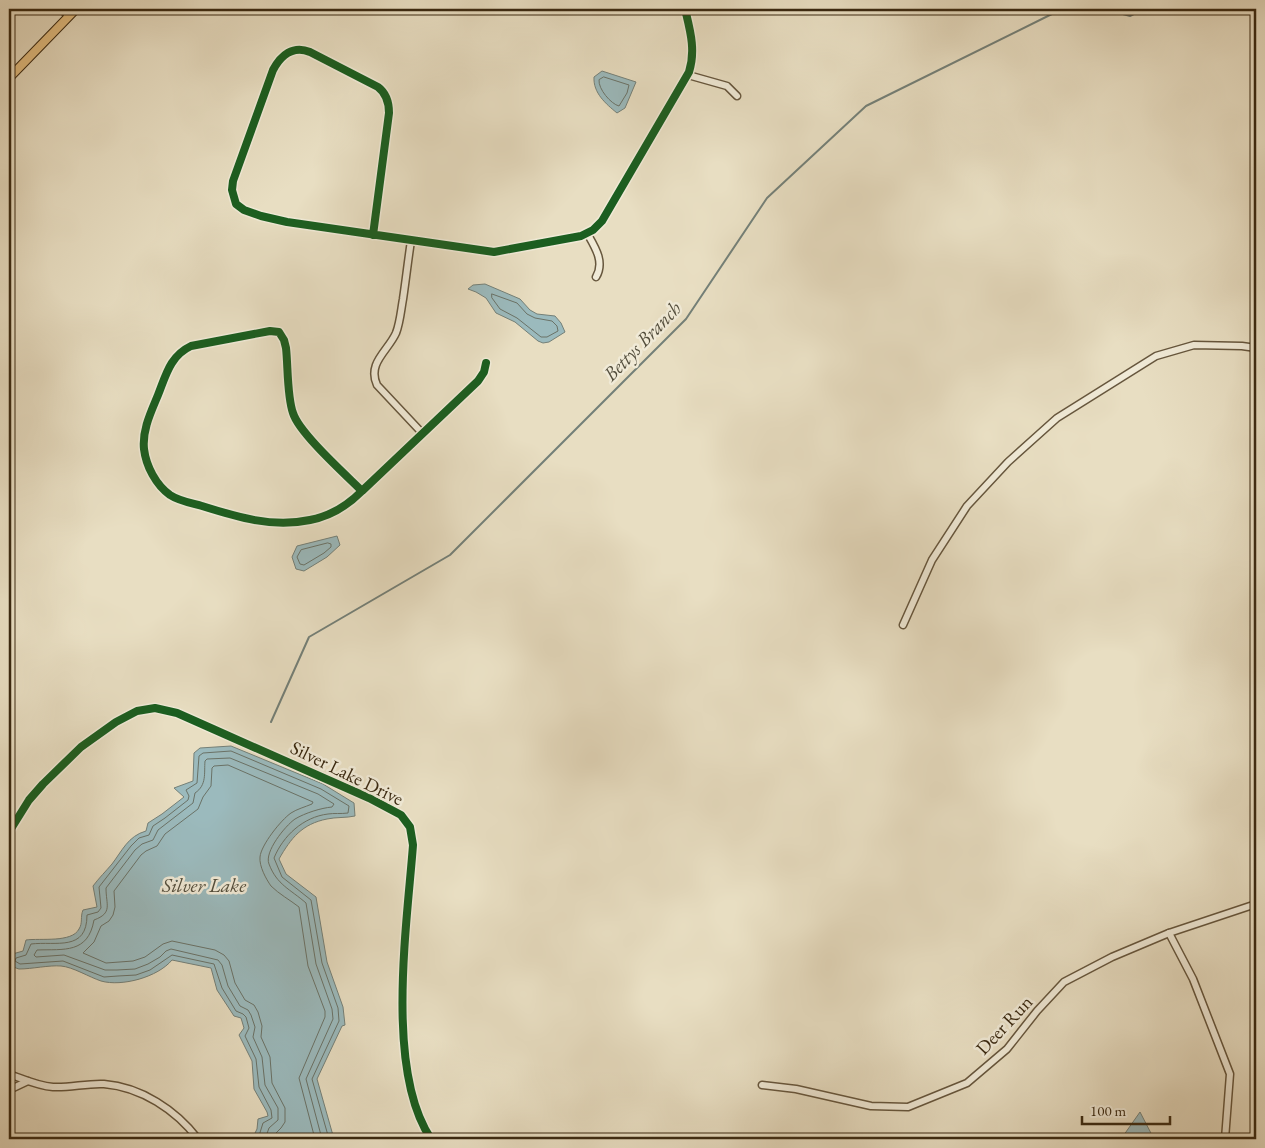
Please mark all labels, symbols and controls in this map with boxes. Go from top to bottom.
water label: Bettys Branch [597,295,687,387]
street label: Silver Lake Drive [286,735,408,811]
water label: Silver Lake [161,872,246,898]
street label: Deer Run [970,990,1038,1060]
scale bar [1082,1093,1170,1125]
text: 100 m [1090,1101,1127,1120]

